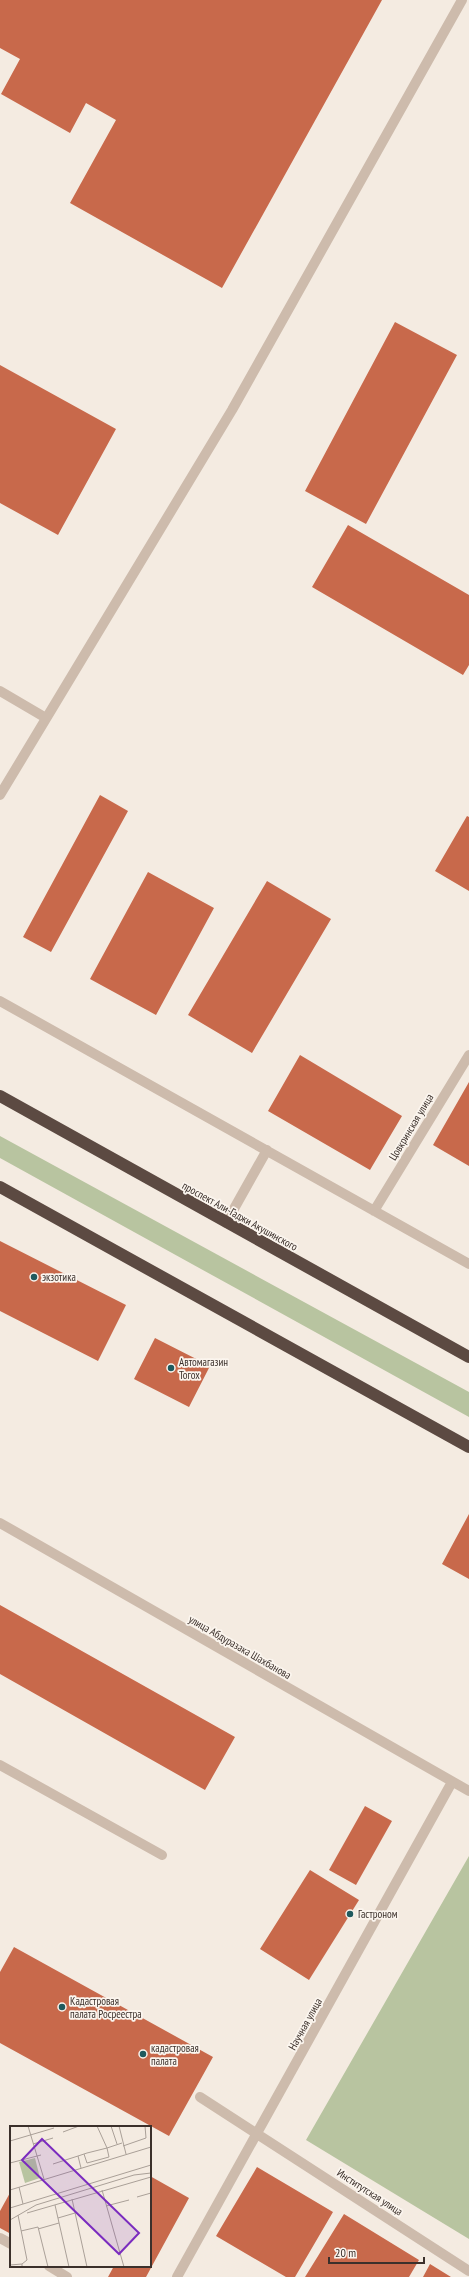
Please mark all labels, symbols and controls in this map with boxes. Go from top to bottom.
street label: Цовкринская улица [386,1091,436,1163]
street label: проспект Али-Гаджи Акушинского [180,1178,300,1254]
place label: экзотика [42,1270,76,1284]
marker: экзотика [29,1272,39,1282]
place label: Автомагазин Тогох [179,1355,228,1382]
marker: Автомагазин Тогох [166,1363,176,1373]
street label: улица Абдуразака Шахбанова [186,1612,294,1682]
place label: Гастроном [358,1907,398,1921]
marker: Гастроном [345,1909,355,1919]
place label: Кадастровая палата Росреестра [70,1994,142,2021]
street label: Научная улица [285,1996,325,2052]
marker: Кадастровая палата Росреестра [57,2002,67,2012]
place label: кадастровая палата [151,2041,199,2068]
marker: кадастровая палата [138,2049,148,2059]
inset map [10,2126,151,2267]
street label: Институтская улица [334,2166,406,2218]
scale bar [329,2239,424,2265]
text: 20 m [335,2245,356,2260]

